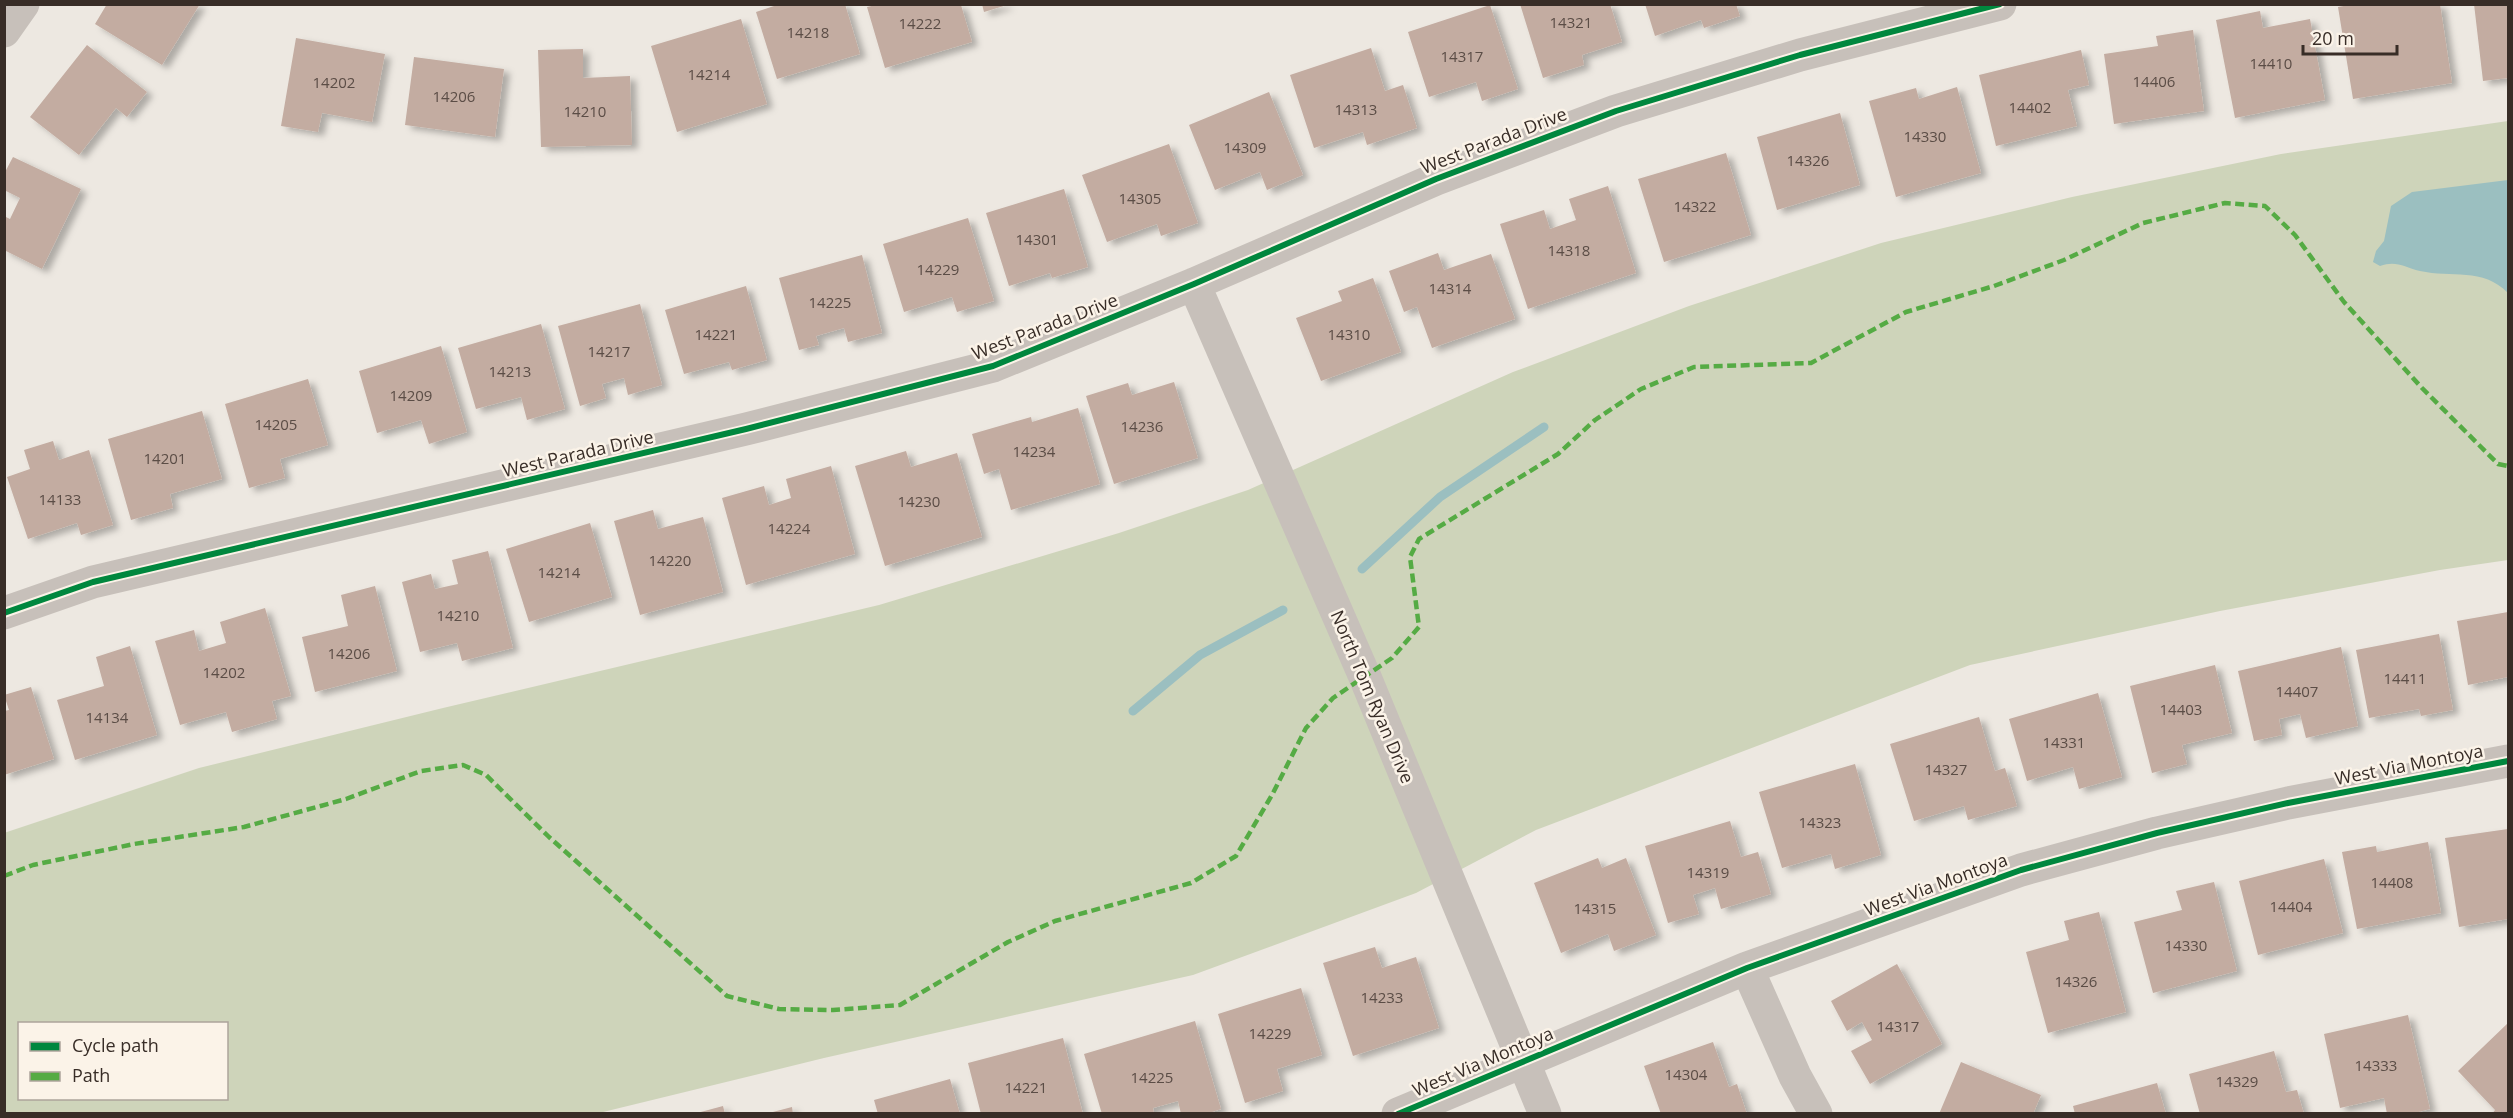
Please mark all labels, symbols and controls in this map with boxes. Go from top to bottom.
house number: 14321 [1550,12,1592,32]
house number: 14222 [899,13,941,33]
scale bar [2303,18,2398,56]
house number: 14218 [787,22,829,42]
text: 20 m [2312,26,2354,50]
house number: 14317 [1441,46,1483,66]
house number: 14410 [2250,53,2292,73]
house number: 14214 [688,64,731,84]
house number: 14406 [2133,71,2175,91]
house number: 14202 [313,72,355,92]
house number: 14206 [433,86,475,106]
house number: 14402 [2009,97,2051,117]
house number: 14313 [1335,99,1377,119]
house number: 14210 [564,101,606,121]
street label: West Parada Drive [1417,101,1570,179]
house number: 14330 [1904,126,1946,146]
house number: 14309 [1224,137,1266,157]
house number: 14326 [1787,150,1829,170]
house number: 14305 [1119,188,1161,208]
house number: 14322 [1674,196,1716,216]
house number: 14301 [1016,229,1058,249]
house number: 14318 [1548,240,1590,260]
house number: 14229 [917,259,959,279]
house number: 14314 [1429,278,1472,298]
street label: West Parada Drive [968,287,1121,365]
house number: 14225 [809,292,851,312]
house number: 14221 [695,324,737,344]
house number: 14310 [1328,324,1370,344]
house number: 14217 [588,341,630,361]
house number: 14213 [489,361,531,381]
house number: 14209 [390,385,432,405]
house number: 14205 [255,414,297,434]
house number: 14236 [1121,416,1163,436]
street label: West Parada Drive [500,424,656,482]
house number: 14234 [1013,441,1056,461]
house number: 14201 [144,448,186,468]
house number: 14133 [39,489,81,509]
house number: 14230 [898,491,940,511]
house number: 14224 [768,518,811,538]
house number: 14220 [649,550,691,570]
house number: 14214 [538,562,581,582]
house number: 14210 [437,605,479,625]
street label: North Tom Ryan Drive [1326,606,1420,787]
house number: 14206 [328,643,370,663]
house number: 14202 [203,662,245,682]
house number: 14411 [2384,668,2426,688]
house number: 14407 [2276,681,2318,701]
house number: 14403 [2160,699,2202,719]
house number: 14134 [86,707,129,727]
house number: 14331 [2043,732,2085,752]
street label: West Via Montoya [2333,738,2485,790]
house number: 14327 [1925,759,1967,779]
house number: 14323 [1799,812,1841,832]
street label: West Via Montoya [1861,847,2011,921]
house number: 14319 [1687,862,1729,882]
house number: 14408 [2371,872,2413,892]
house number: 14404 [2270,896,2313,916]
house number: 14315 [1574,898,1616,918]
house number: 14330 [2165,935,2207,955]
house number: 14326 [2055,971,2097,991]
house number: 14233 [1361,987,1403,1007]
house number: 14317 [1877,1016,1919,1036]
street label: West Via Montoya [1409,1021,1557,1102]
legend [18,1022,228,1100]
house number: 14229 [1249,1023,1291,1043]
text: Cycle path [72,1033,159,1057]
house number: 14333 [2355,1055,2397,1075]
text: Path [72,1063,110,1087]
house number: 14304 [1665,1064,1708,1084]
house number: 14225 [1131,1067,1173,1087]
house number: 14329 [2216,1071,2258,1091]
house number: 14221 [1005,1077,1047,1097]

